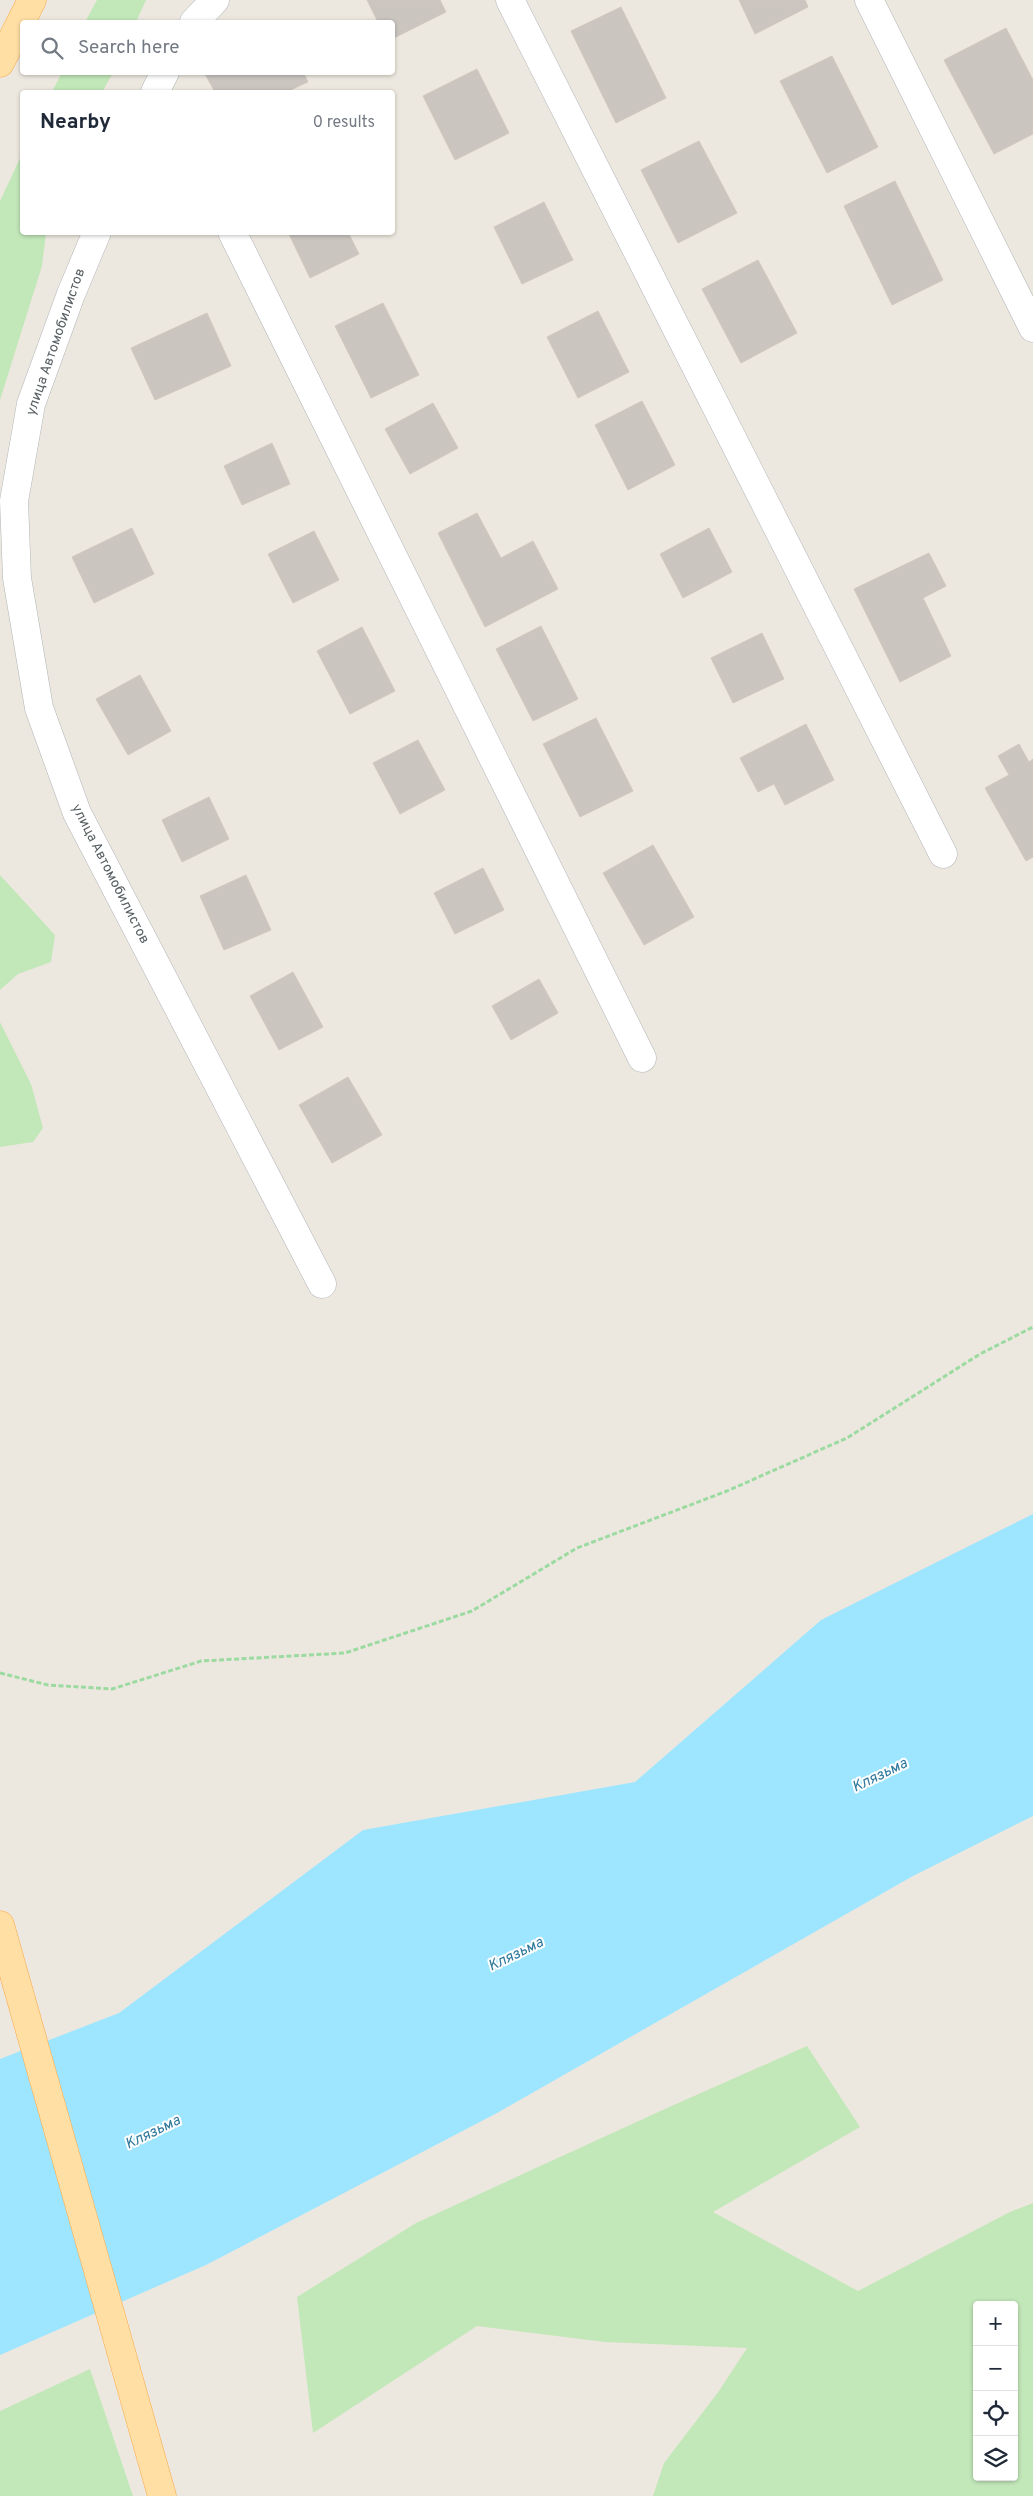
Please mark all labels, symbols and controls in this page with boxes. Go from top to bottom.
search box [20,20,395,75]
icon: search [38,34,66,62]
text: Search here [78,36,180,60]
text: Nearby [40,109,111,136]
text: 0 results [313,113,375,133]
street label: улица Автомобилистов [23,266,89,418]
street label: улица Автомобилистов [67,801,153,947]
water label: Клязьма [849,1754,911,1798]
water label: Клязьма [485,1933,547,1977]
water label: Клязьма [122,2111,184,2155]
map controls [973,2301,1018,2481]
button: + [973,2301,1018,2346]
button: − [973,2346,1018,2391]
button: locate [973,2391,1018,2436]
button: layers [973,2436,1018,2481]

